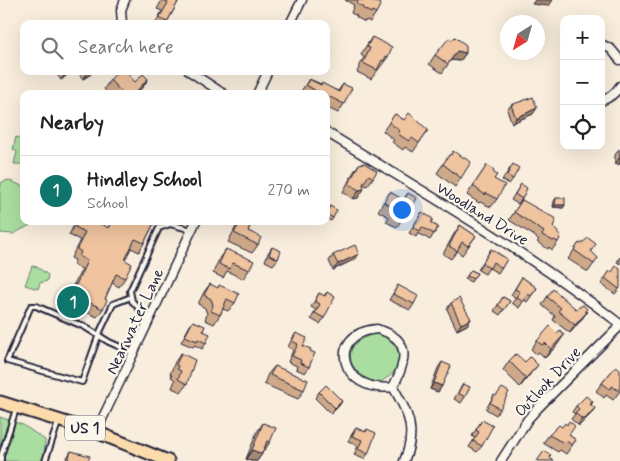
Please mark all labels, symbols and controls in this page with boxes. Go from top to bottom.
north arrow [500,15,545,60]
map controls [560,15,605,150]
button: + [560,15,605,60]
search box [20,20,330,75]
icon: search [38,34,66,62]
text: Search here [78,35,174,60]
button: − [560,60,605,105]
button: locate [560,105,605,150]
text: Nearby [40,109,104,137]
text: Hindley School [87,168,202,193]
street label: Woodland Drive [432,178,532,251]
text: 1 [52,180,60,201]
text: 270 m [267,180,310,201]
text: School [87,193,128,214]
your location [389,197,415,223]
street label: Nearwater Lane [102,265,169,378]
pin: 1 [57,283,89,321]
street label: Outlook Drive [510,342,586,422]
road number: US 1 [65,416,105,440]

